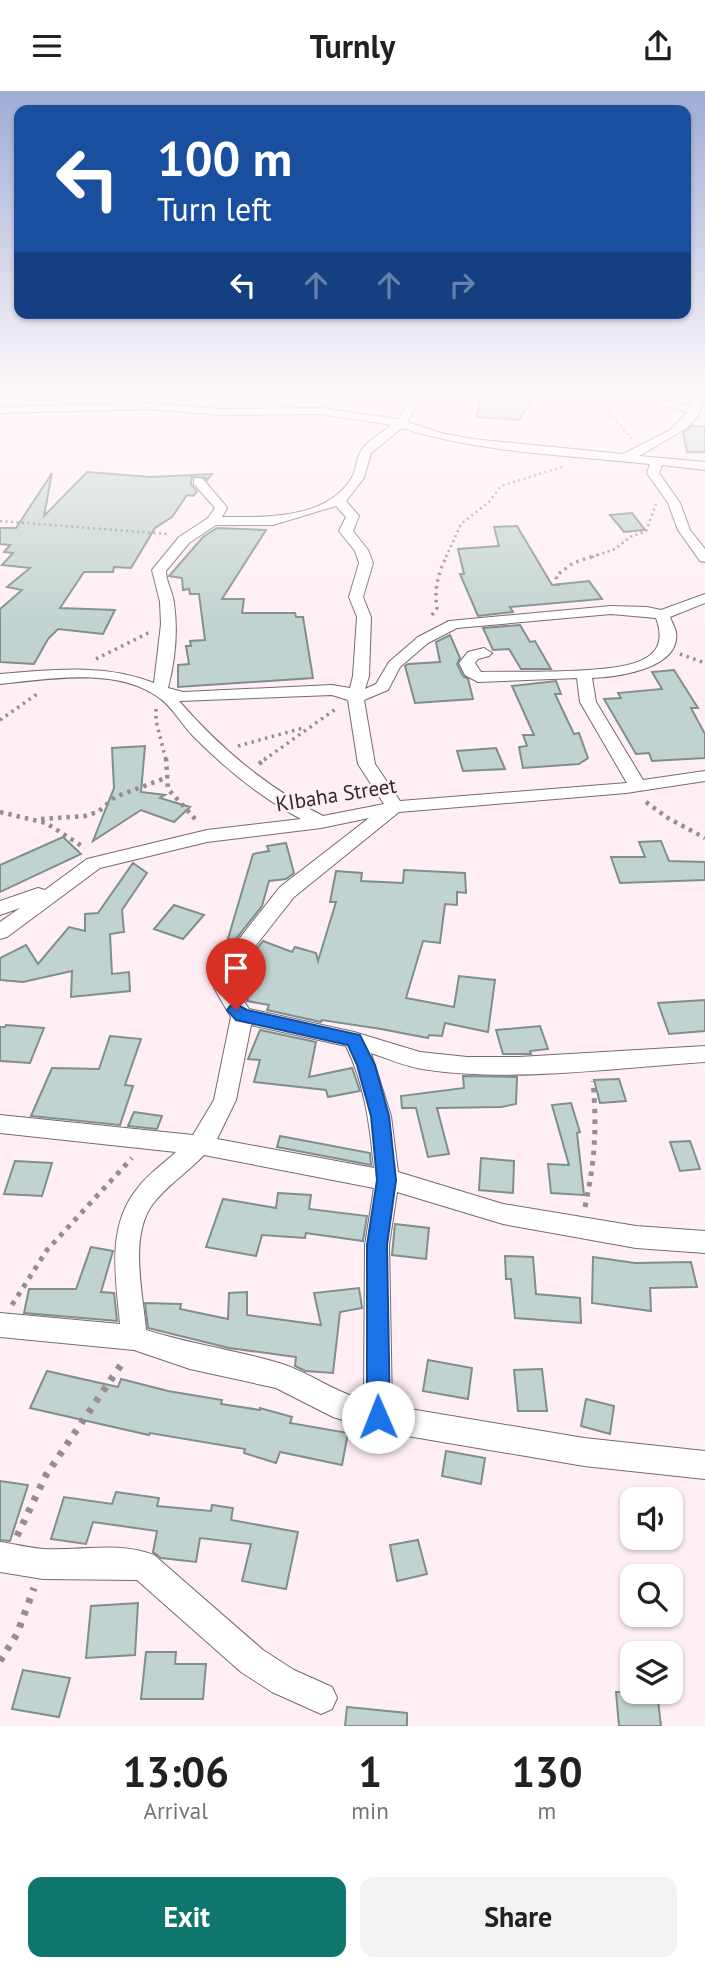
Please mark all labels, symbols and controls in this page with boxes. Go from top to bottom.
text: Turnly [310,25,395,67]
icon: menu [28,27,66,65]
icon: share [639,27,677,65]
text: 100 m [157,126,292,190]
icon: left [42,133,133,224]
text: Turn left [157,188,272,230]
icon: left [224,266,262,304]
icon: ahead [297,266,335,304]
icon: ahead [370,266,408,304]
icon: right [443,266,481,304]
street label: KIbaha Street [274,772,398,817]
pin [206,938,266,1010]
icon: arrive [217,949,255,987]
position arrow [341,1380,415,1454]
map controls [620,1487,683,1704]
button: sound [620,1487,683,1550]
button: search [620,1564,683,1627]
button: layers [620,1641,683,1704]
text: 13:06 [122,1744,229,1799]
text: 1 [358,1744,382,1799]
text: 130 [511,1744,583,1799]
text: Arrival [143,1796,208,1825]
text: min [351,1796,389,1825]
text: m [538,1796,556,1825]
button: Exit [28,1877,346,1957]
button: Share [360,1877,677,1957]

